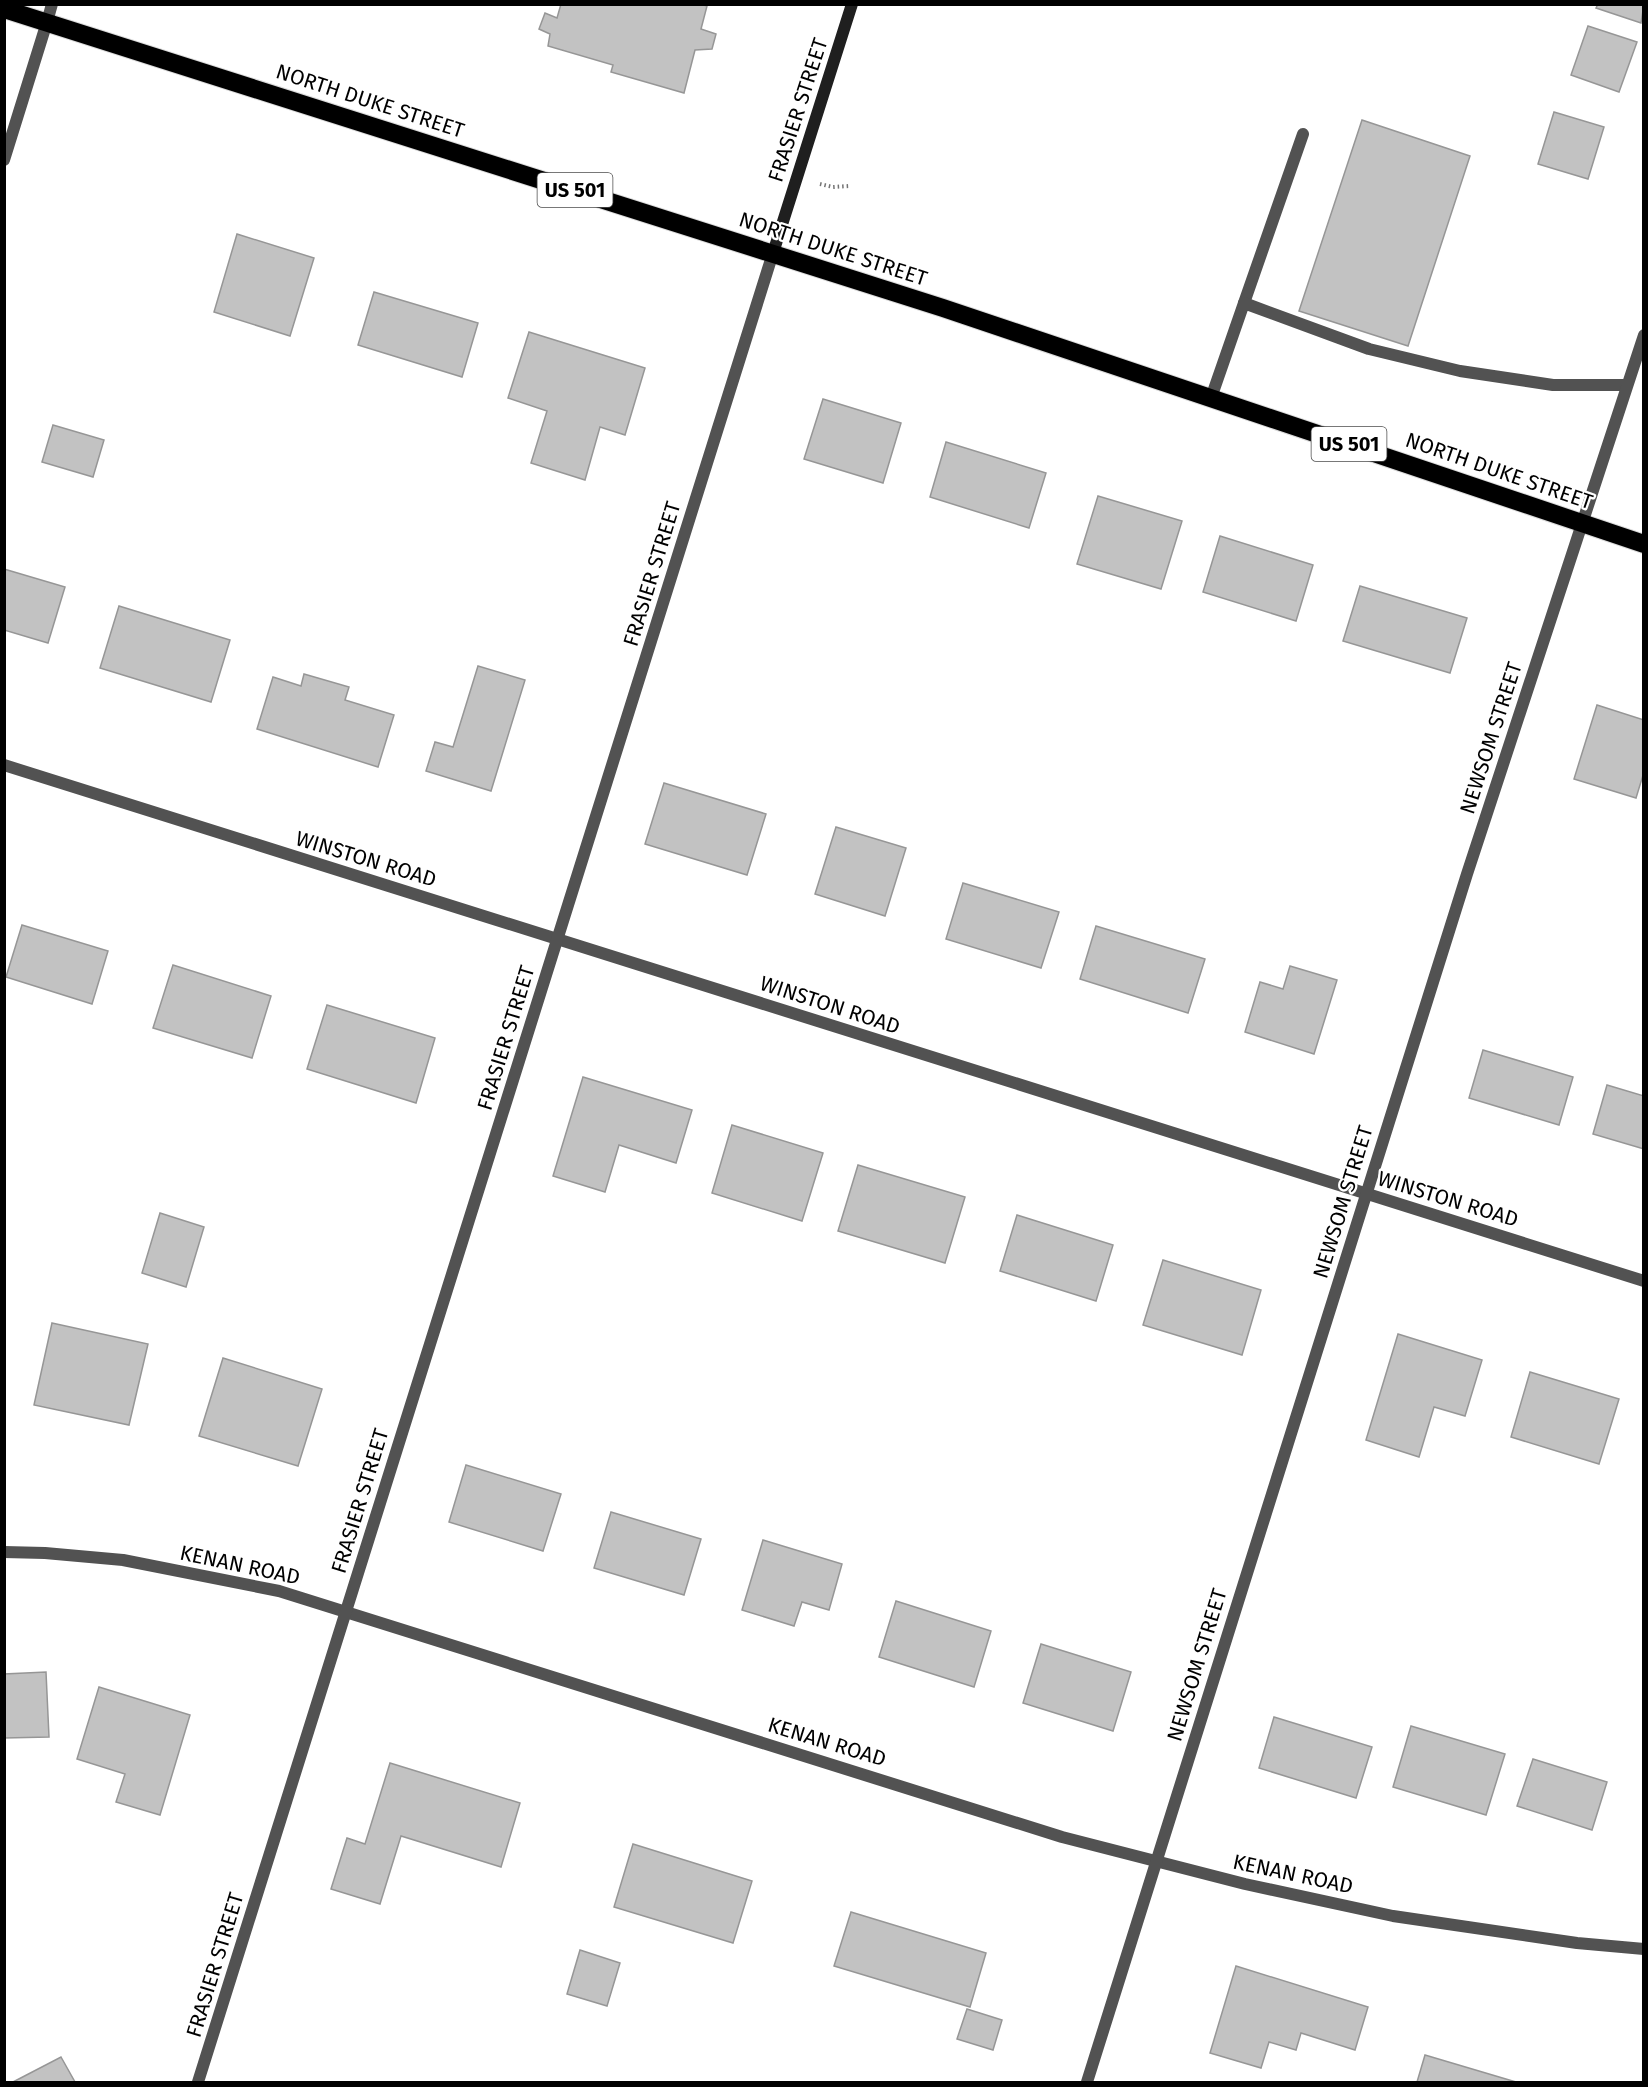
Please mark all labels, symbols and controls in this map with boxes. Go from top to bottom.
street label: FRASIER STREET [762,34,834,185]
street label: NORTH DUKE STREET [273,58,468,144]
road number: US 501 [538,173,612,207]
street label: NORTH DUKE STREET [736,206,931,292]
road number: US 501 [1312,427,1386,461]
street label: NORTH DUKE STREET [1402,427,1596,515]
street label: FRASIER STREET [618,498,686,650]
street label: NEWSOM STREET [1454,659,1528,817]
street label: WINSTON ROAD [292,825,440,893]
street label: FRASIER STREET [472,962,540,1114]
street label: WINSTON ROAD [757,970,903,1040]
street label: NEWSOM STREET [1307,1122,1379,1282]
street label: WINSTON ROAD [1374,1165,1522,1233]
street label: FRASIER STREET [326,1425,394,1577]
street label: KENAN ROAD [177,1540,303,1590]
street label: NEWSOM STREET [1161,1585,1233,1745]
street label: KENAN ROAD [765,1712,889,1772]
street label: KENAN ROAD [1230,1849,1356,1899]
street label: FRASIER STREET [181,1889,249,2041]

